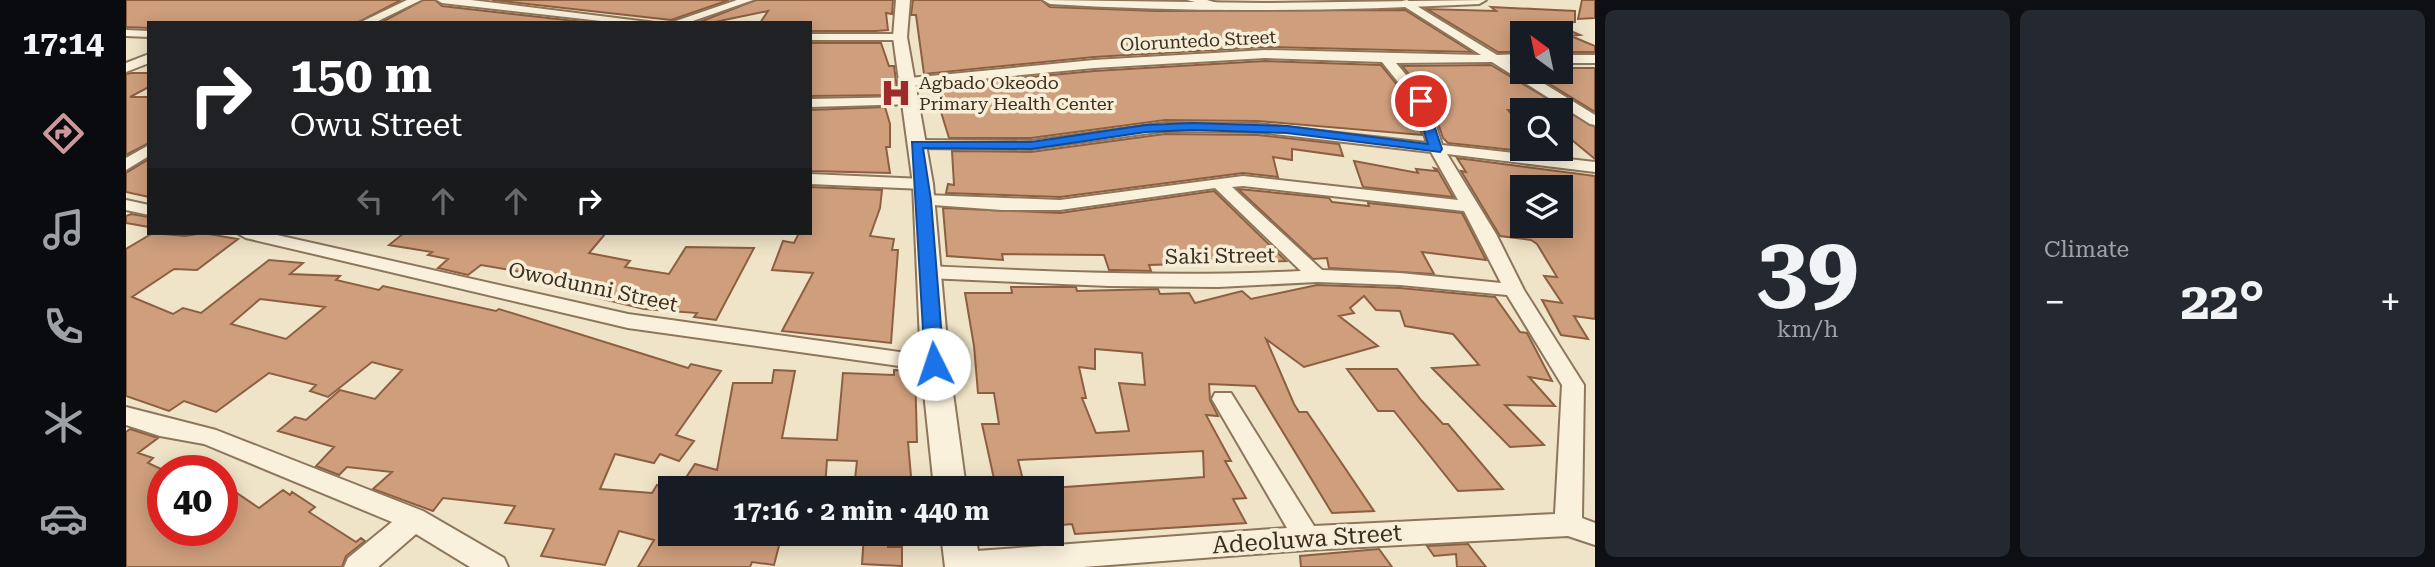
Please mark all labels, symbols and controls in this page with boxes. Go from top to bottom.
north arrow [1510,21,1573,84]
map controls [1510,21,1573,238]
text: 17:14 [22,24,104,62]
street label: Oloruntedo Street [1119,26,1277,55]
text: 150 m [290,47,432,104]
icon: right [175,49,266,140]
pin [1391,71,1451,131]
place label: Agbado Okeodo Primary Health Center [919,72,1114,114]
hospital icon: Agbado Okeodo Primary Health Center [879,76,913,110]
icon: arrive [1402,82,1440,120]
button: search [1510,98,1573,161]
text: Owu Street [290,106,462,144]
icon: directions [39,109,88,158]
button: layers [1510,175,1573,238]
icon: left [351,182,389,220]
icon: ahead [424,182,462,220]
icon: ahead [497,182,535,220]
icon: right [570,182,608,220]
icon: music [39,205,88,254]
text: 39 [1757,217,1858,323]
text: Climate [2044,236,2129,263]
street label: Saki Street [1165,243,1275,269]
street label: Owodunni Street [506,257,680,317]
text: 22° [2180,271,2265,332]
text: − [2044,280,2065,324]
text: + [2380,280,2401,324]
icon: phone [39,302,88,351]
text: km/h [1777,316,1838,343]
position arrow [897,327,971,401]
icon: climate [39,398,88,447]
speed limit sign: 40 [147,455,238,546]
icon: car [39,494,88,543]
text: 17:16 · 2 min · 440 m [733,496,989,526]
street label: Adeoluwa Street [1211,518,1403,560]

